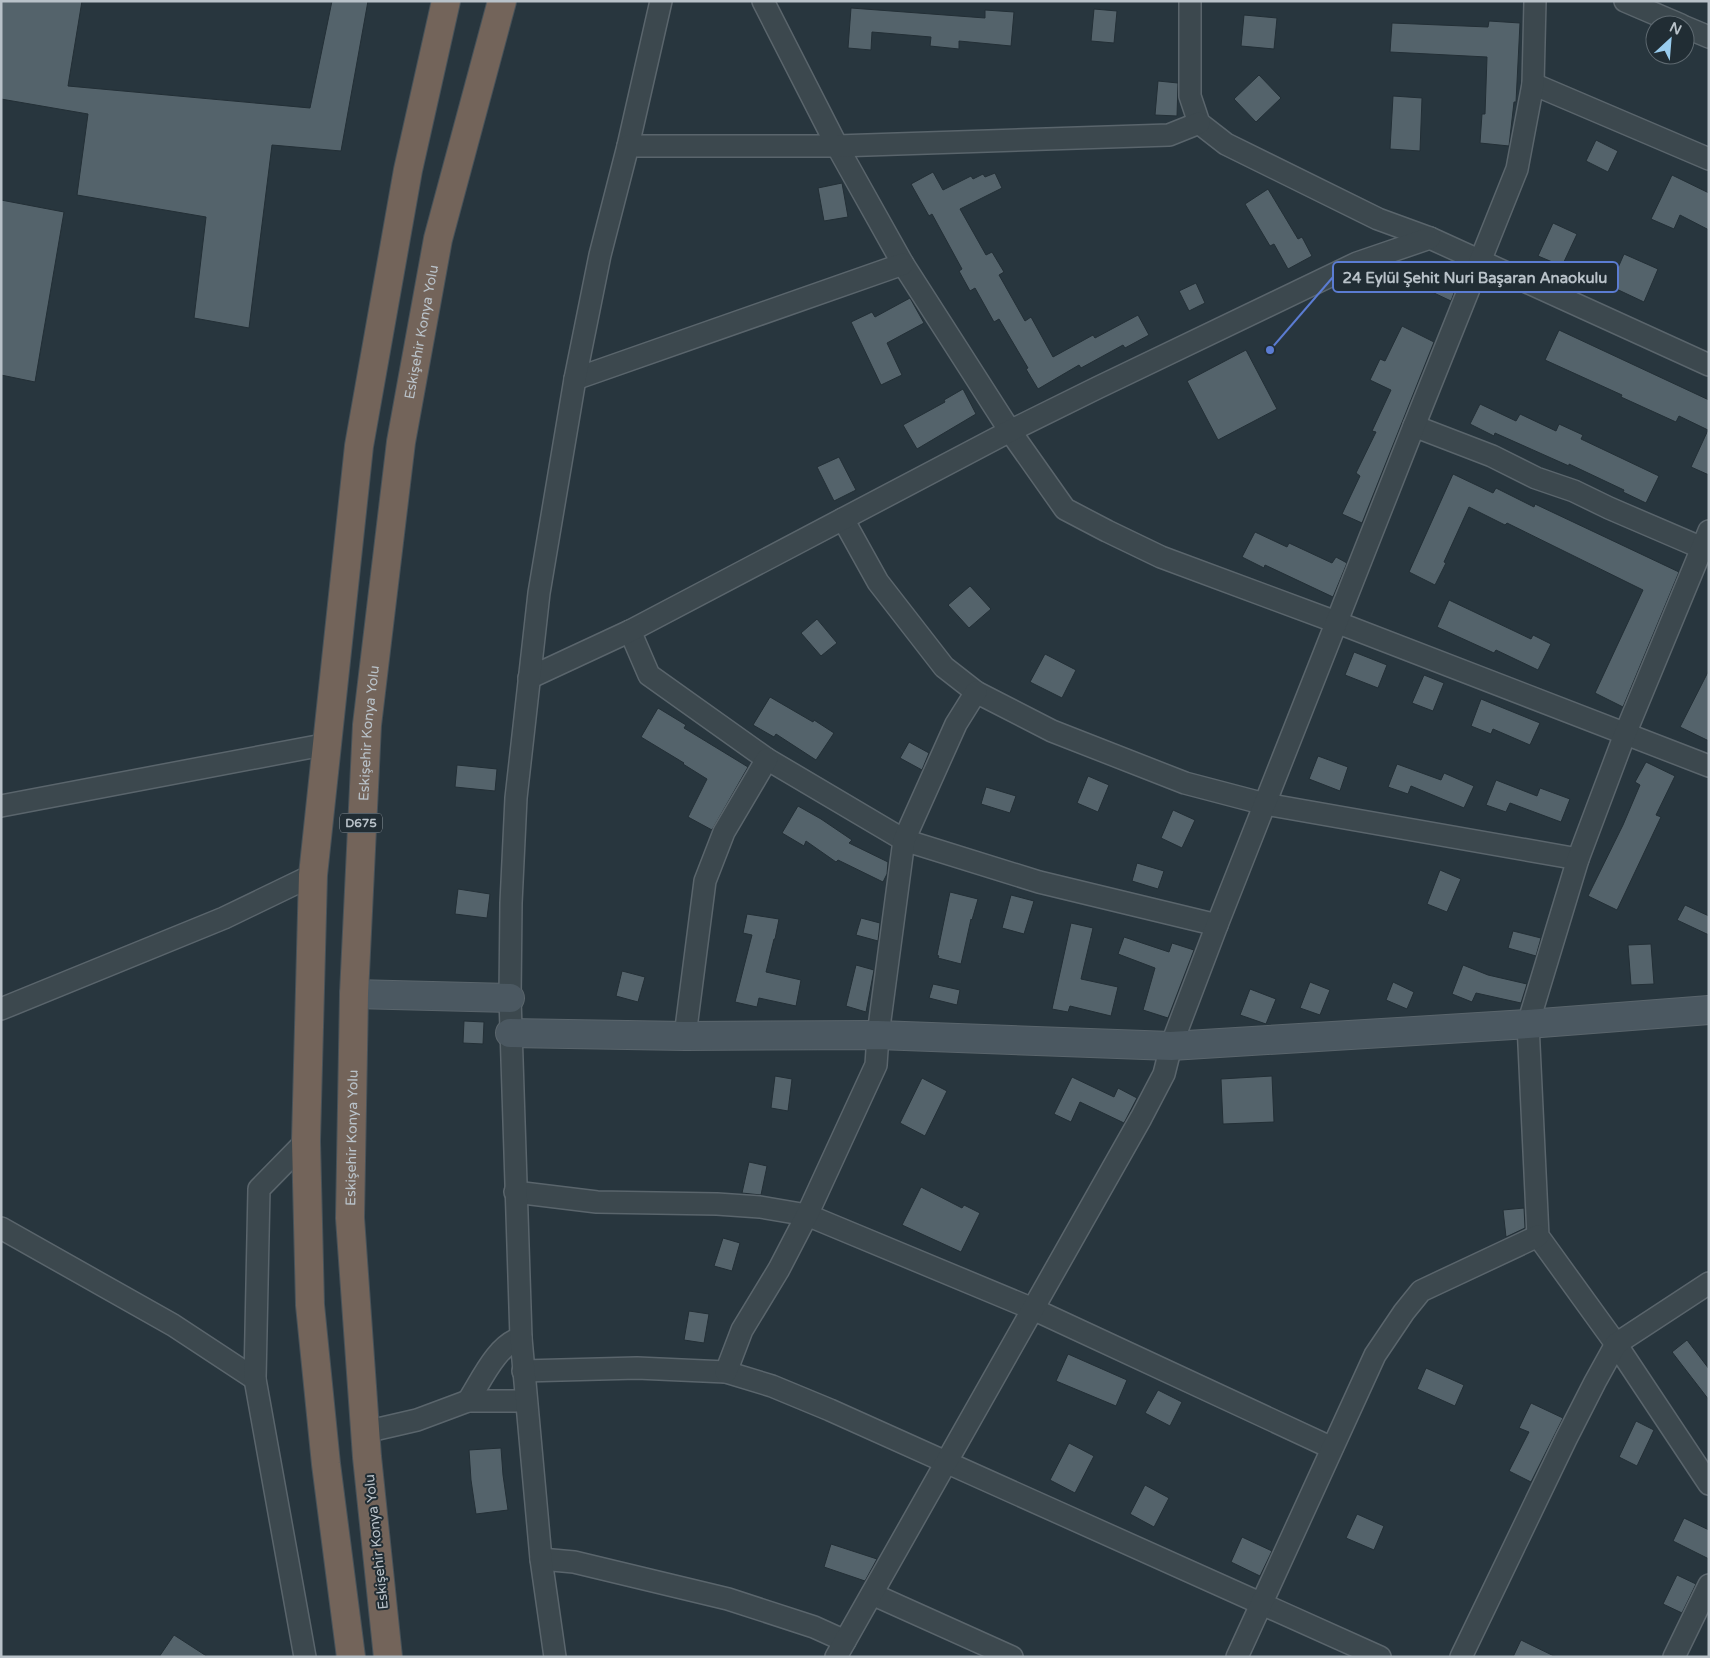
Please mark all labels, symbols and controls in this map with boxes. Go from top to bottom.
north arrow [1645,15,1695,65]
text: N [1667,19,1684,39]
callout: 24 Eylül Şehit Nuri Başaran Anaokulu [1333,262,1618,292]
street label: Eskişehir Konya Yolu [401,263,442,400]
text: 24 Eylül Şehit Nuri Başaran Anaokulu [1343,269,1607,288]
street label: Eskişehir Konya Yolu [355,664,383,801]
road number: D675 [340,814,382,832]
street label: Eskişehir Konya Yolu [342,1069,362,1206]
street label: Eskişehir Konya Yolu [361,1473,392,1610]

